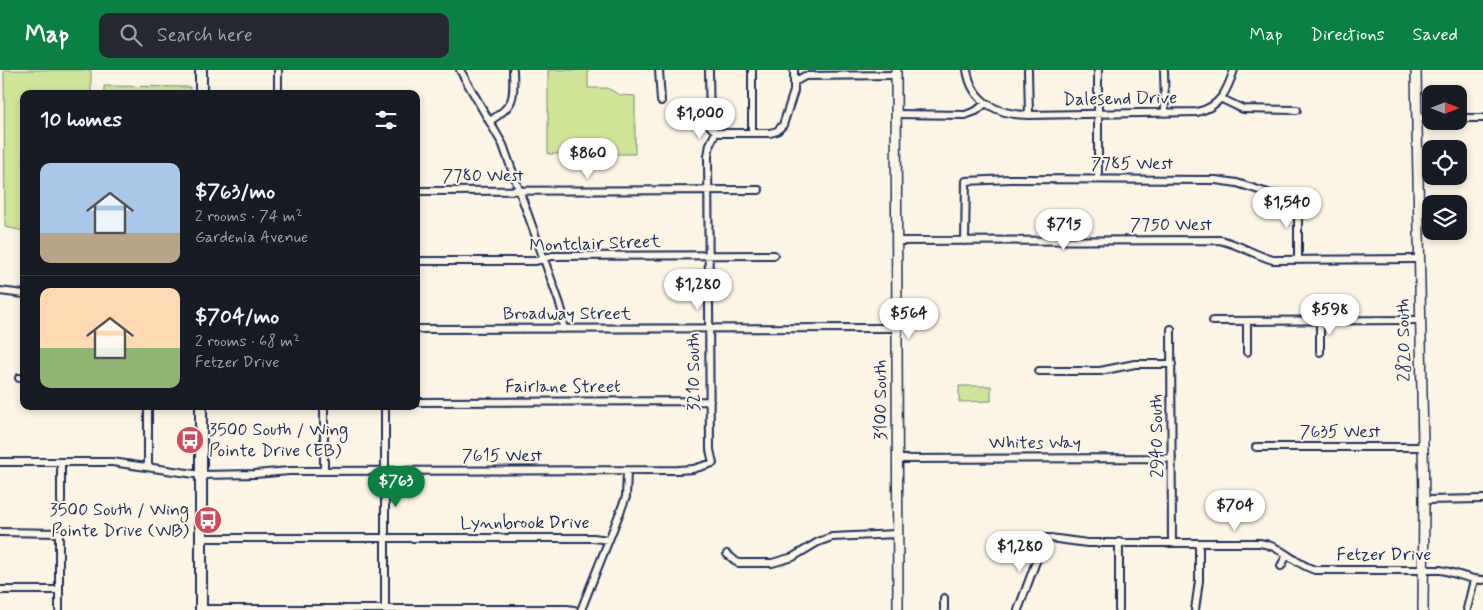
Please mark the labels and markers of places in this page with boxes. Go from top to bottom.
pin: $1,000 [659,98,741,140]
pin: $860 [558,138,618,180]
pin: $1,540 [1246,186,1328,229]
pin: $715 [1034,208,1094,251]
pin: $1,280 [657,268,739,311]
pin: $598 [1300,294,1360,336]
pin: $564 [879,298,939,340]
place label: 3500 South / Wing Pointe Drive (EB) [209,418,348,463]
bus stop icon: 3500 South / Wing Pointe Drive (EB) [175,425,205,455]
pin: $763 [366,466,426,508]
pin: $704 [1205,490,1265,532]
place label: 3500 South / Wing Pointe Drive (WB) [50,498,190,543]
bus stop icon: 3500 South / Wing Pointe Drive (WB) [193,505,223,535]
pin: $1,280 [979,530,1061,573]

